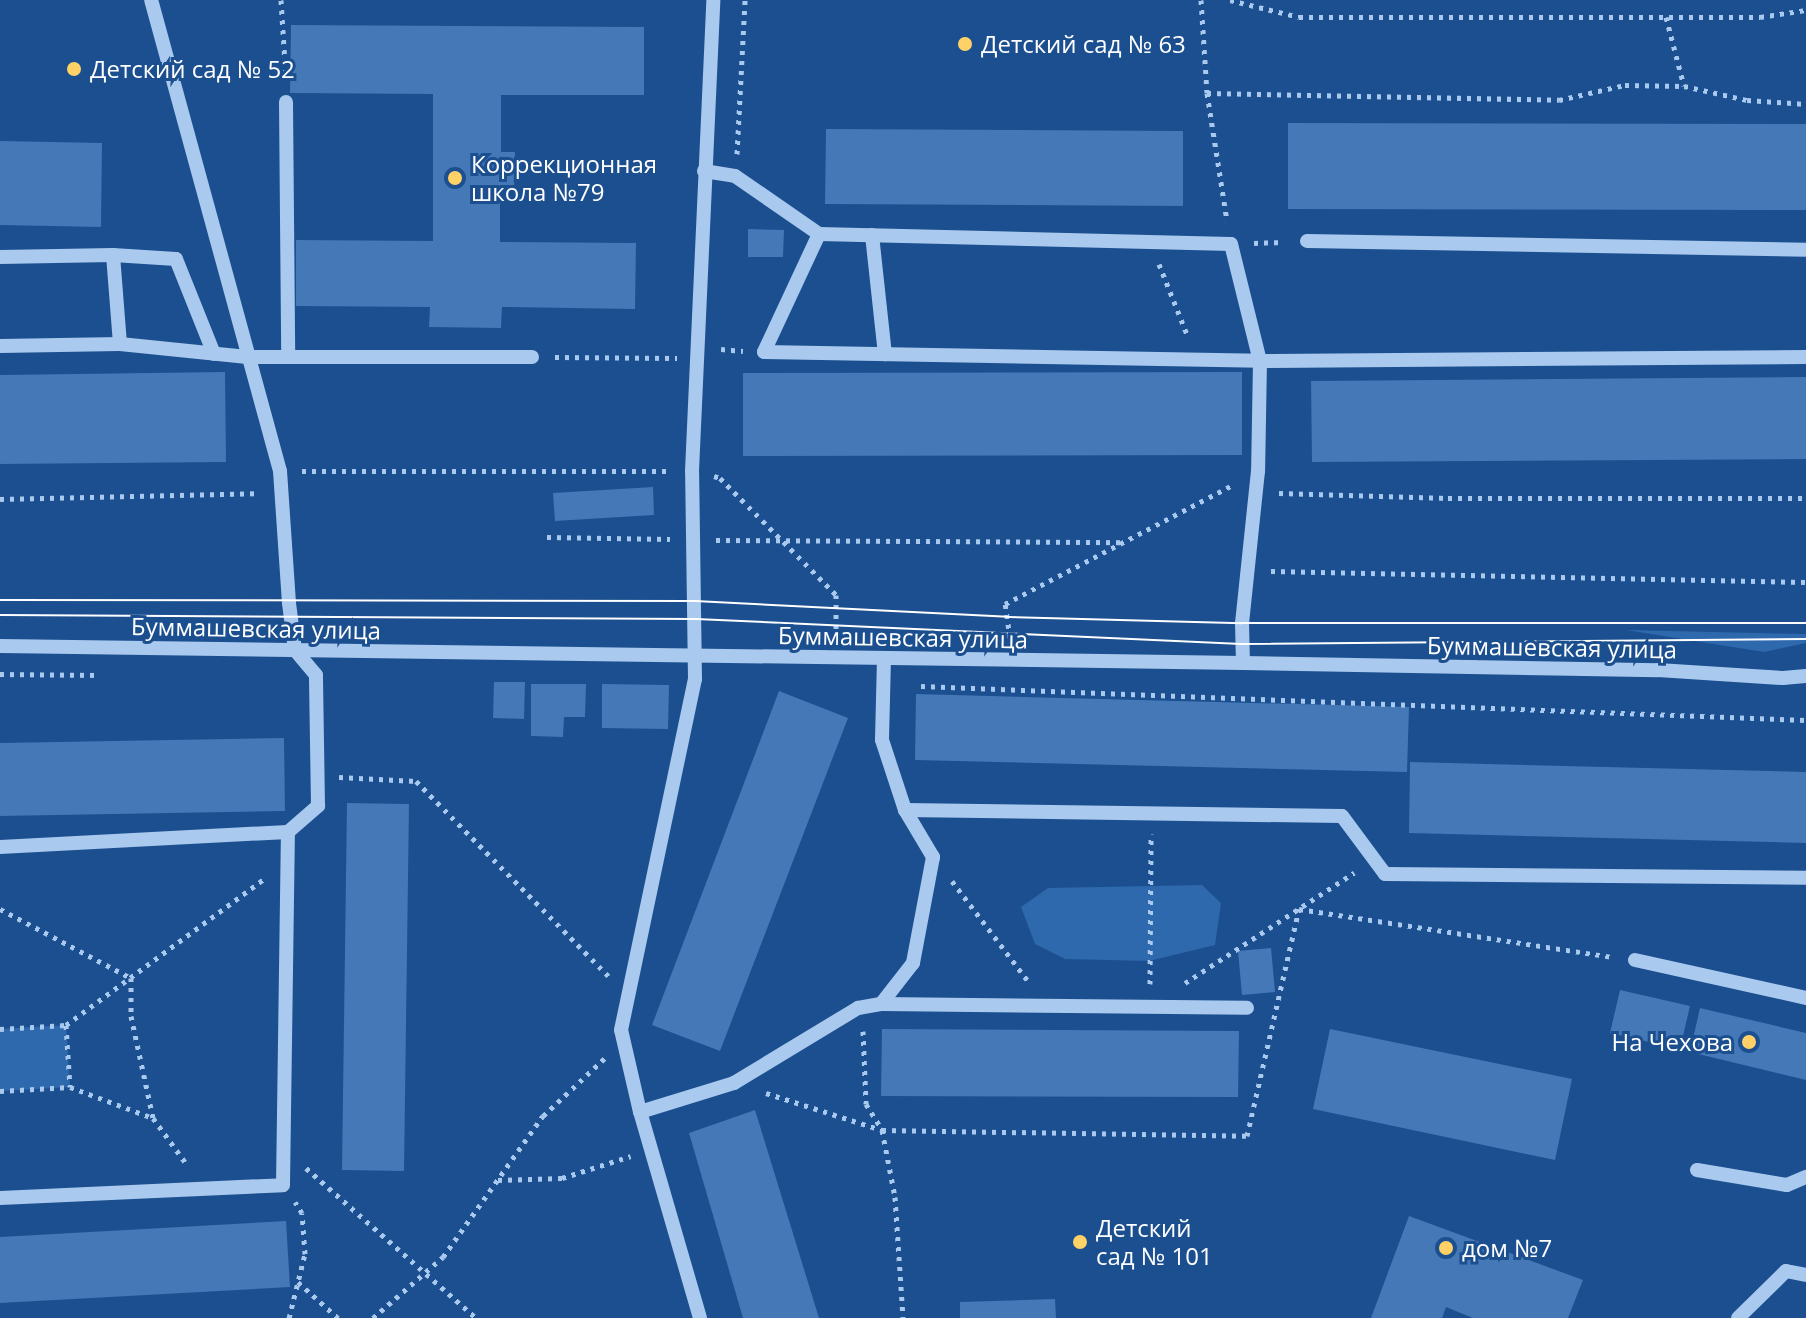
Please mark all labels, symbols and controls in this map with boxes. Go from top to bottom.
place label: Детский сад № 63 [981,30,1186,58]
marker: Детский сад № 63 [956,35,974,53]
place label: Детский сад № 52 [90,55,295,83]
marker: Детский сад № 52 [65,60,83,78]
place label: Коррекционная школа №79 [471,150,657,206]
marker: Коррекционная школа №79 [446,169,464,187]
street label: Буммашевская улица [131,611,381,645]
street label: Буммашевская улица [778,620,1028,654]
street label: Буммашевская улица [1427,630,1677,664]
place label: На Чехова [1612,1028,1733,1056]
marker: На Чехова [1740,1033,1758,1051]
place label: Детский сад № 101 [1096,1214,1213,1270]
marker: Детский сад № 101 [1071,1233,1089,1251]
place label: дом №7 [1462,1234,1552,1262]
marker: дом №7 [1437,1239,1455,1257]

